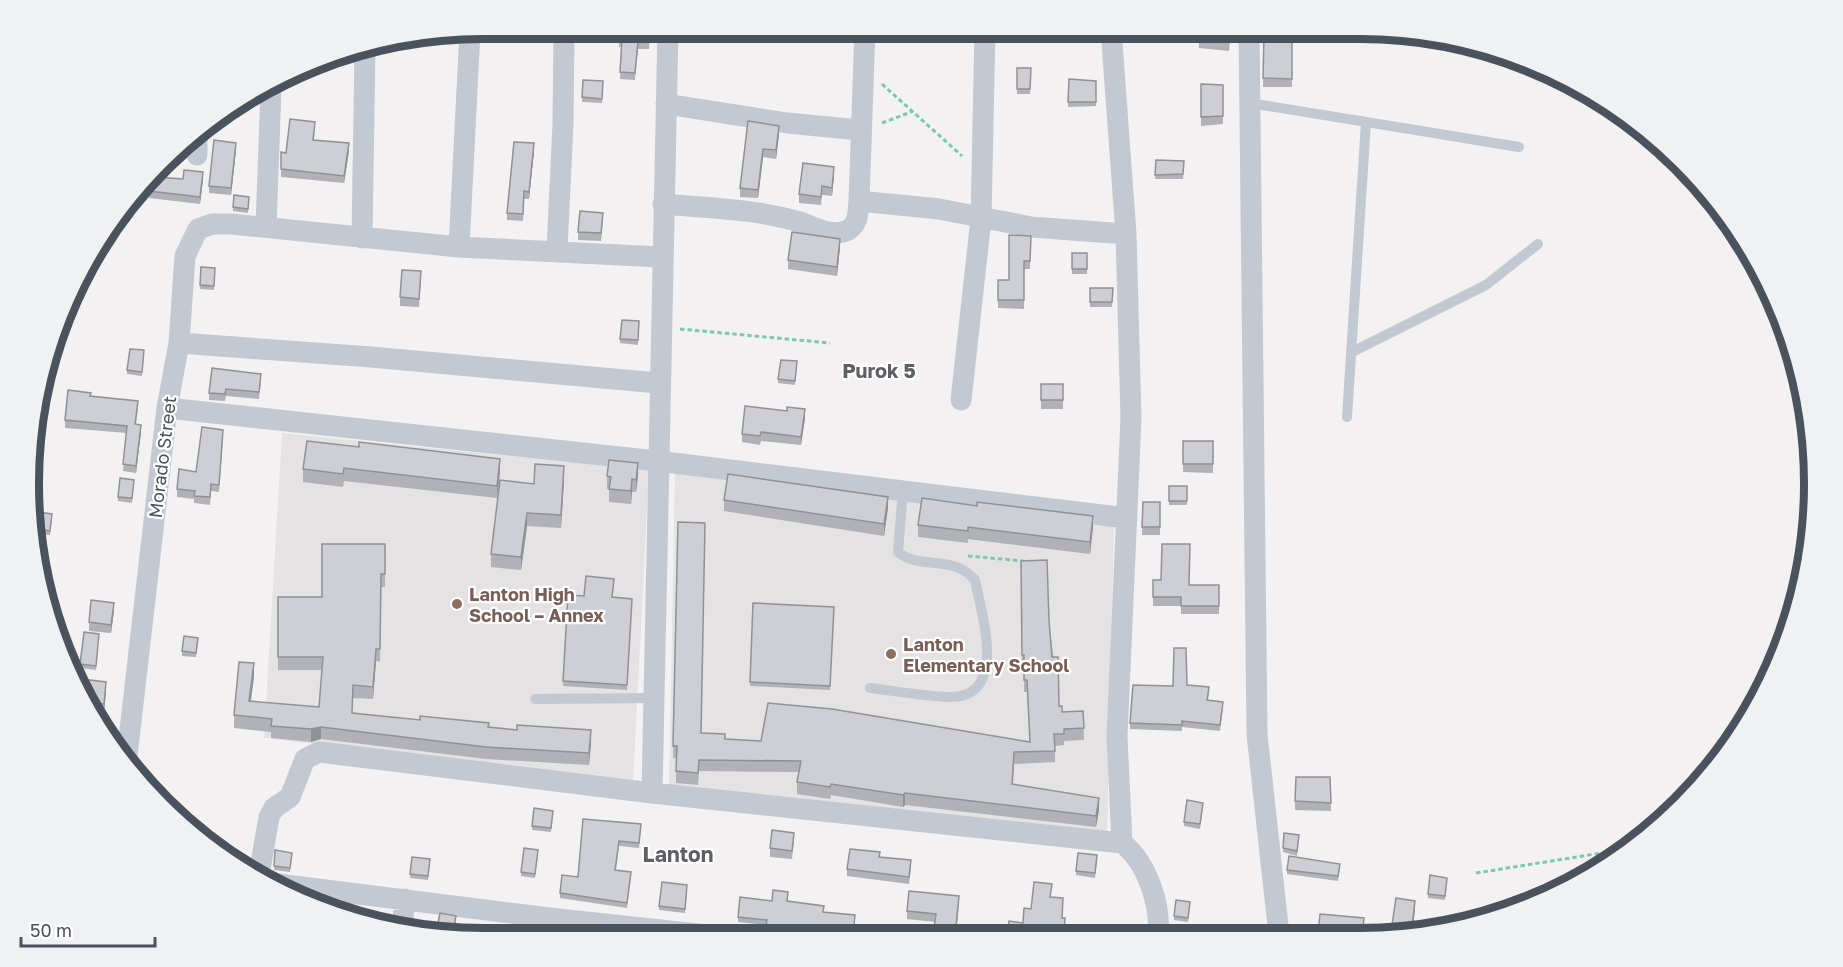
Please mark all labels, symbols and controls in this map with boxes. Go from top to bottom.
district label: Purok 5 [842,358,916,382]
street label: Morado Street [144,395,180,519]
place label: Lanton High School – Annex [469,583,604,626]
marker: Lanton High School – Annex [450,597,464,611]
place label: Lanton Elementary School [903,633,1069,676]
marker: Lanton Elementary School [884,647,898,661]
district label: Lanton [643,841,713,867]
scale bar [21,910,154,948]
text: 50 m [30,919,72,941]

